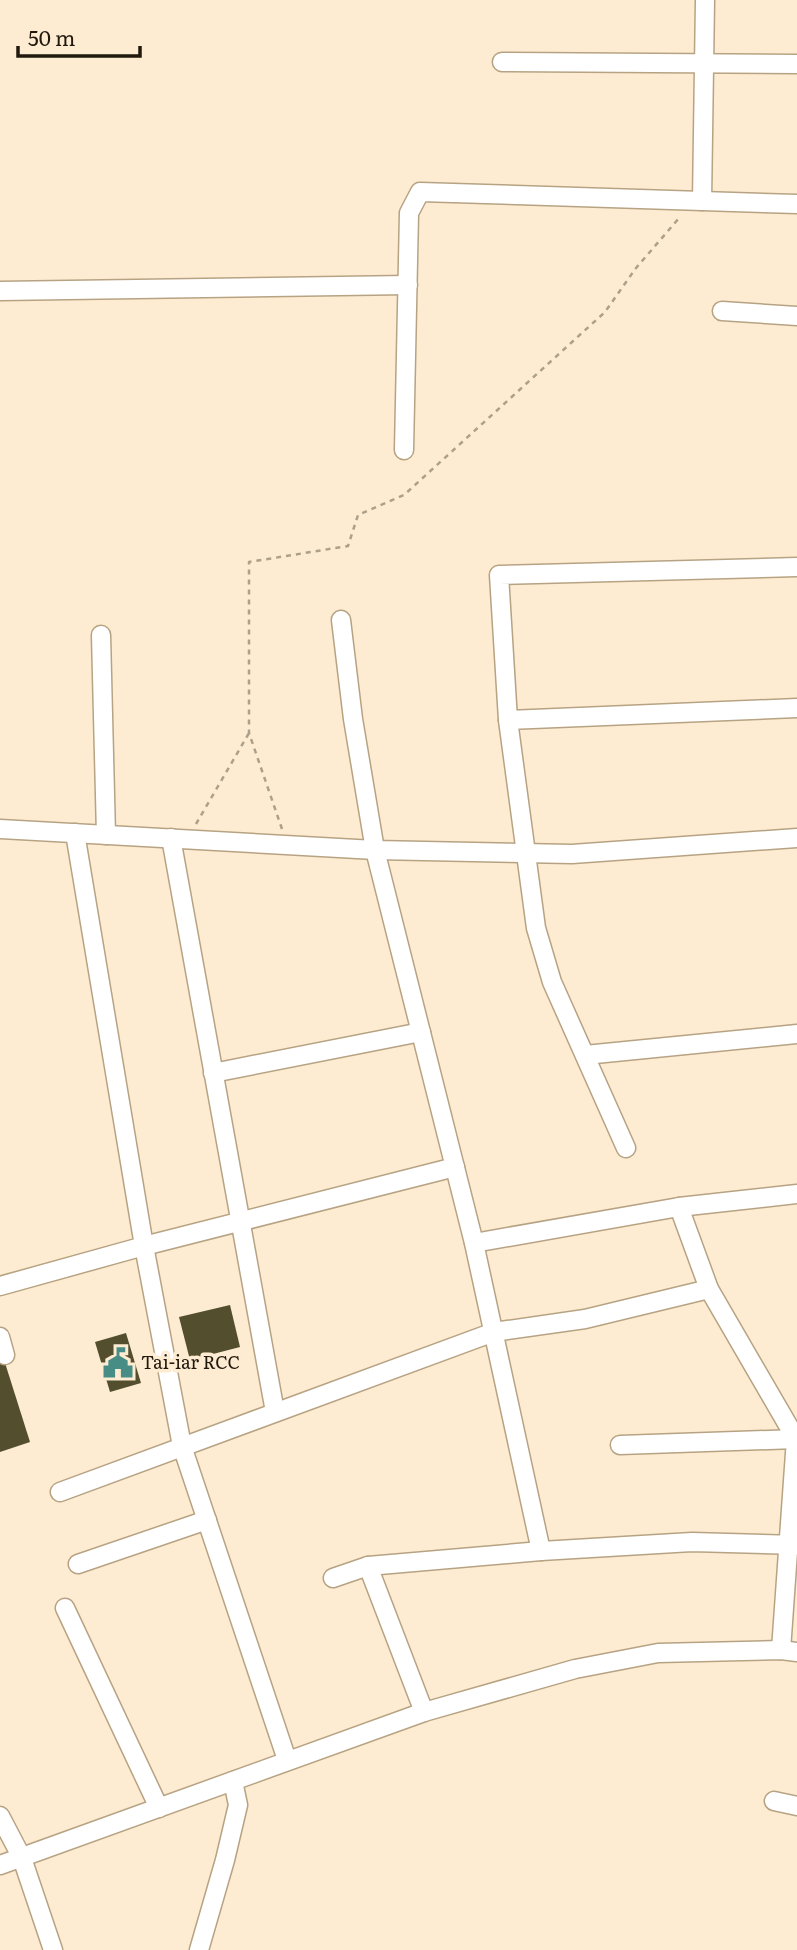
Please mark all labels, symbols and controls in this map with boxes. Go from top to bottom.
scale bar [18,14,140,58]
text: 50 m [28,21,75,52]
public building icon: Tai-iar RCC [101,1346,135,1380]
place label: Tai-iar RCC [141,1348,240,1375]

